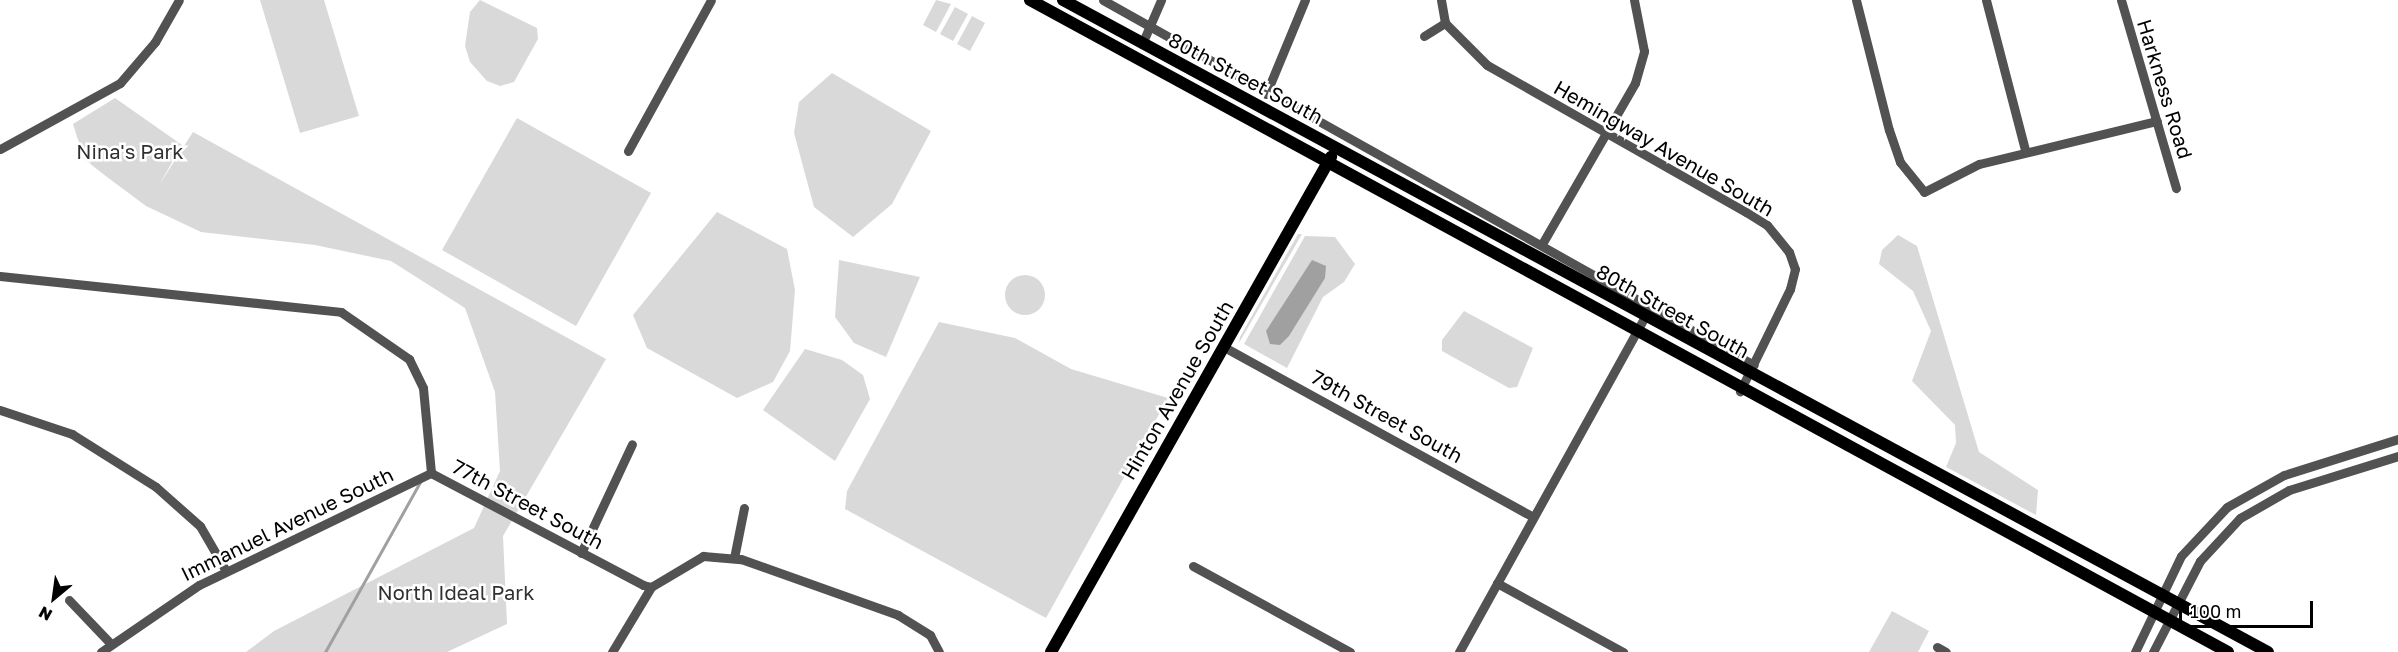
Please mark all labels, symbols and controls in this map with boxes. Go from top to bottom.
street label: Harkness Road [2132,16,2198,162]
street label: 80th Street South [1165,27,1327,129]
street label: Hemingway Avenue South [1550,75,1778,221]
park label: Nina's Park [76,139,184,163]
street label: 80th Street South [1592,259,1754,363]
street label: Hinton Avenue South [1116,296,1238,484]
street label: 79th Street South [1307,364,1467,468]
street label: 77th Street South [448,454,608,554]
street label: Immanuel Avenue South [177,462,397,586]
north arrow [24,568,84,628]
park label: North Ideal Park [378,580,534,604]
scale bar [2182,589,2316,627]
text: 100 m [2190,600,2241,622]
text: N [35,602,55,625]

